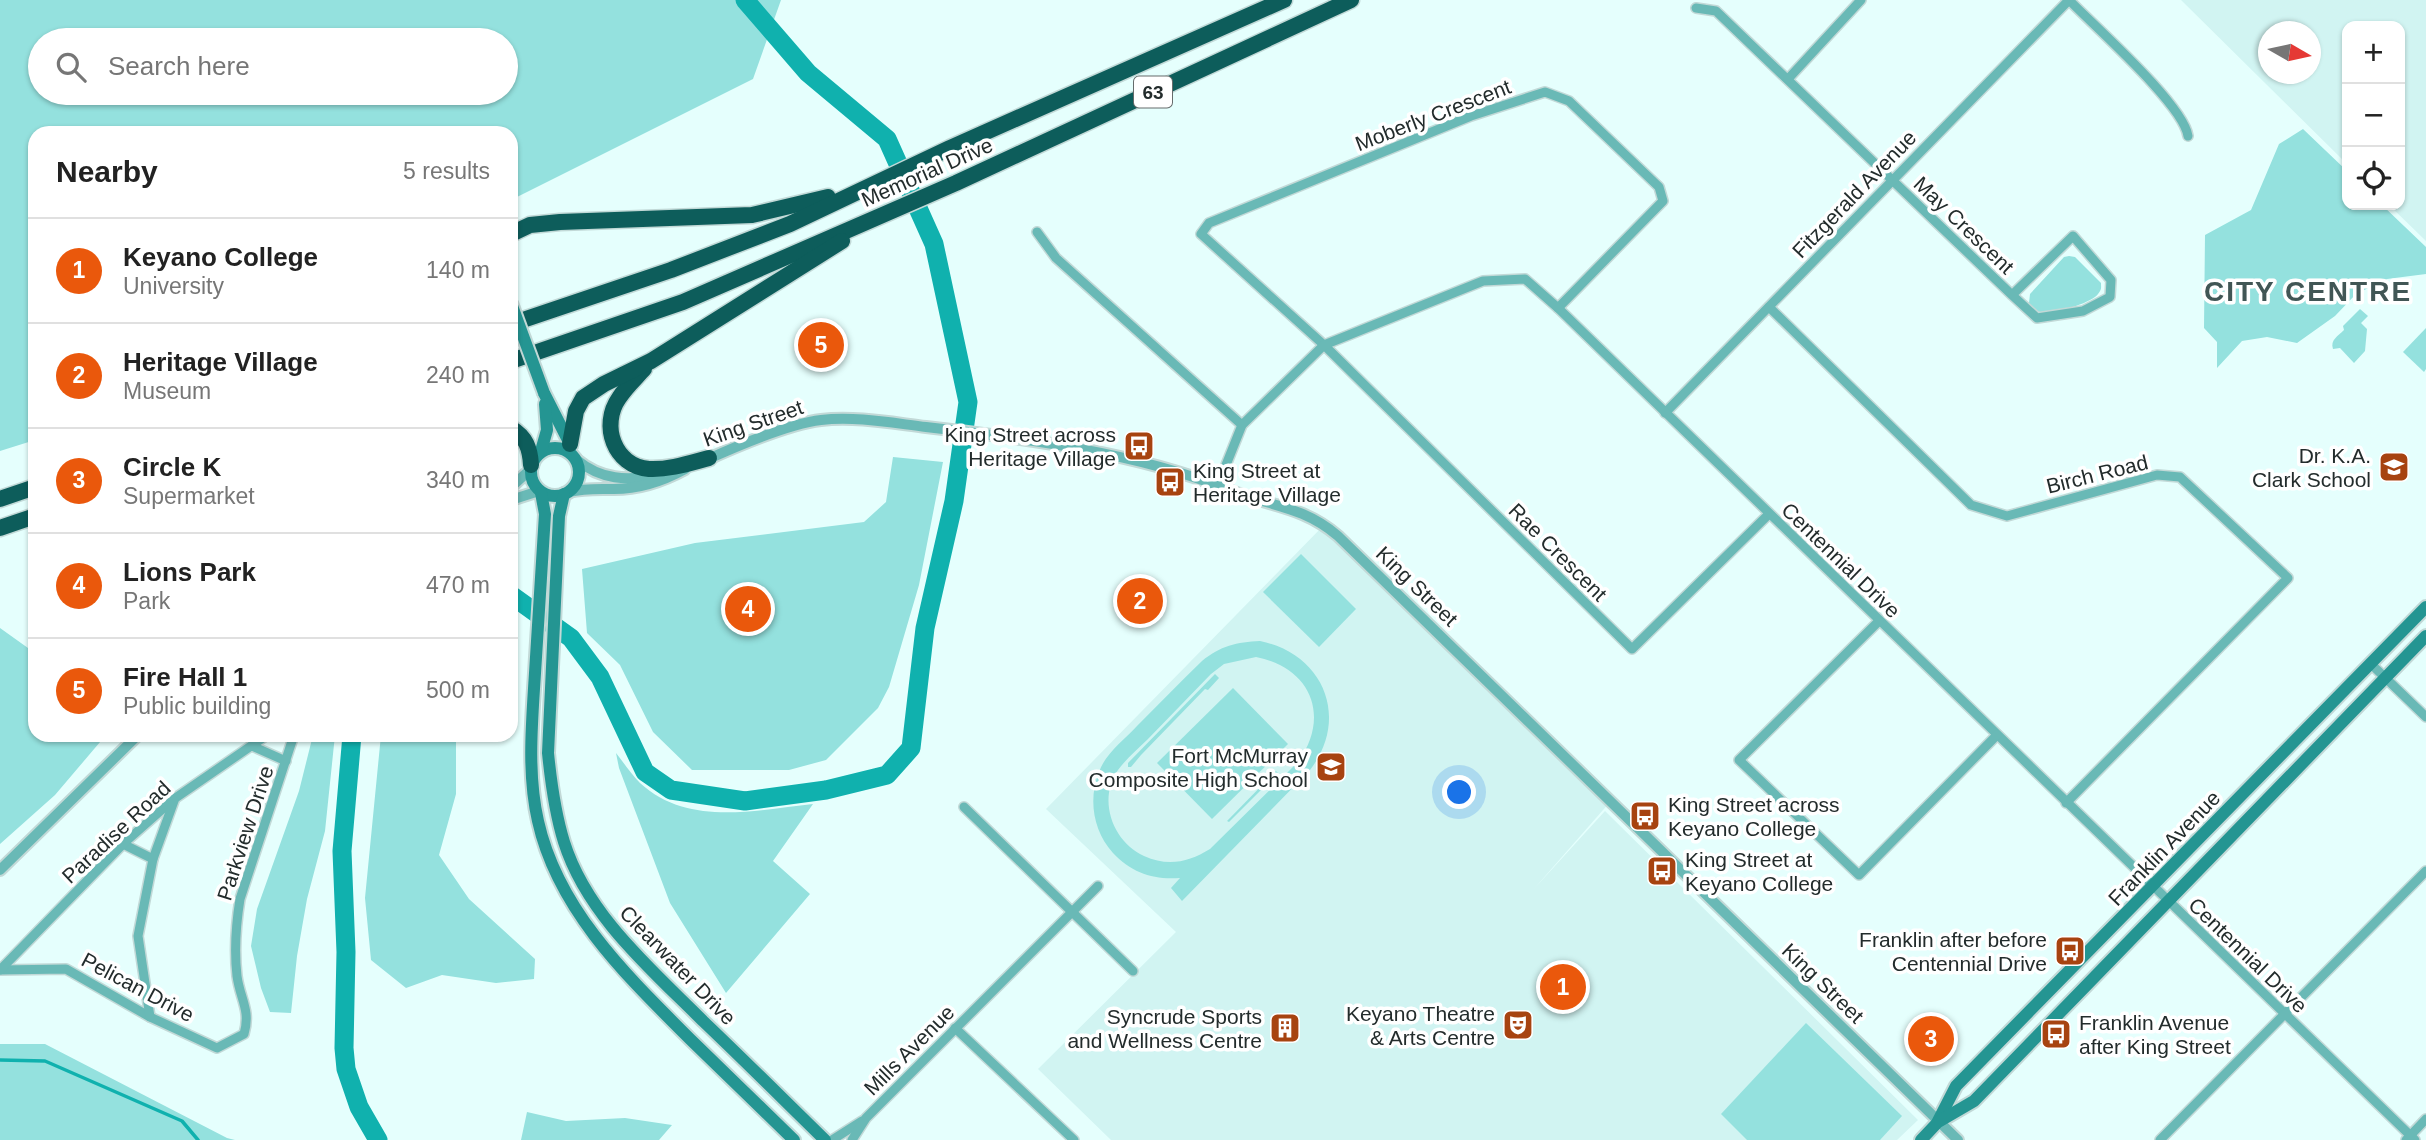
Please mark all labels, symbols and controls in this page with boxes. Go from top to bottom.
north arrow [2258,21,2321,84]
map controls [2342,21,2405,210]
button: + [2342,21,2405,84]
search box [28,28,518,105]
icon: search [52,48,90,86]
text: Search here [108,51,250,81]
street label: Moberly Crescent [1352,75,1514,155]
road number: 63 [1134,76,1172,108]
button: − [2342,84,2405,147]
street label: Fitzgerald Avenue [1787,126,1921,262]
street label: Memorial Drive [858,133,996,211]
button: locate [2342,147,2405,210]
text: Nearby [56,155,158,188]
text: 5 results [403,158,490,184]
street label: May Crescent [1909,172,2019,278]
text: Keyano College [123,242,318,272]
text: 1 [73,257,85,283]
text: 140 m [426,257,490,283]
text: University [123,273,224,299]
district label: CITY CENTRE [2204,276,2412,307]
pin: 5 [798,319,844,371]
text: Heritage Village [123,347,318,377]
text: 2 [73,362,85,388]
text: 240 m [426,362,490,388]
text: Museum [123,378,211,404]
street label: King Street [700,395,806,451]
place label: King Street across Heritage Village [944,423,1116,470]
bus stop icon: King Street across Heritage Village [1122,429,1156,463]
place label: Dr. K.A. Clark School [2252,444,2371,491]
street label: Birch Road [2044,450,2150,498]
school or university icon: Dr. K.A. Clark School [2377,450,2411,484]
text: Circle K [123,452,221,482]
place label: King Street at Heritage Village [1193,459,1341,506]
bus stop icon: King Street at Heritage Village [1153,465,1187,499]
text: 3 [73,467,85,493]
text: 340 m [426,467,490,493]
text: Supermarket [123,483,255,509]
street label: Rae Crescent [1504,498,1612,606]
street label: Centennial Drive [1777,498,1905,622]
street label: King Street [1372,542,1462,630]
text: Lions Park [123,557,256,587]
text: 4 [73,572,85,598]
text: 470 m [426,572,490,598]
pin: 2 [1117,575,1163,627]
pin: 4 [725,583,771,635]
text: Park [123,588,170,614]
text: Fire Hall 1 [123,662,247,692]
text: 5 [73,677,85,703]
text: 500 m [426,677,490,703]
text: Public building [123,693,271,719]
place label: Fort McMurray Composite High School [1089,744,1309,791]
school or university icon: Fort McMurray Composite High School [1314,750,1348,784]
street label: Parkview Drive [212,763,278,903]
your location [1442,775,1476,809]
street label: Paradise Road [57,776,175,888]
street label: Franklin Avenue [2104,786,2224,910]
place label: King Street across Keyano College [1668,793,1840,840]
bus stop icon: King Street across Keyano College [1628,799,1662,833]
place label: King Street at Keyano College [1685,848,1833,895]
bus stop icon: King Street at Keyano College [1645,854,1679,888]
street label: Centennial Drive [2184,893,2312,1017]
street label: Clearwater Drive [615,901,741,1029]
place label: Franklin after before Centennial Drive [1859,928,2047,975]
bus stop icon: Franklin after before Centennial Drive [2053,934,2087,968]
street label: King Street [1778,939,1868,1027]
street label: Pelican Drive [78,948,198,1026]
pin: 1 [1540,961,1586,1013]
street label: Mills Avenue [859,1000,959,1100]
place label: Keyano Theatre & Arts Centre [1346,1002,1495,1049]
place label: Syncrude Sports and Wellness Centre [1067,1005,1262,1052]
theatre icon: Keyano Theatre & Arts Centre [1501,1008,1535,1042]
building icon: Syncrude Sports and Wellness Centre [1268,1011,1302,1045]
place label: Franklin Avenue after King Street [2079,1011,2231,1058]
pin: 3 [1908,1013,1954,1065]
bus stop icon: Franklin Avenue after King Street [2039,1017,2073,1051]

